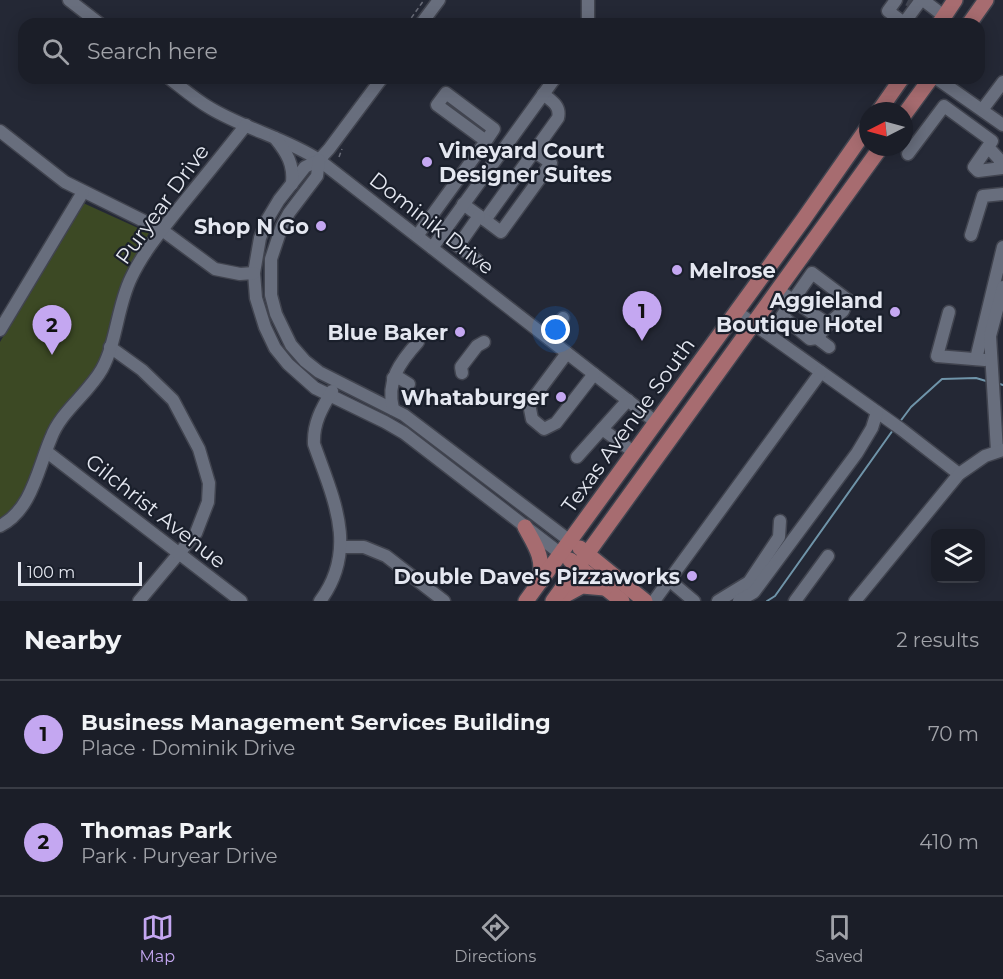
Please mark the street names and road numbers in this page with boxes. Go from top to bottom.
street label: Puryear Drive [110,139,214,269]
street label: Dominik Drive [365,167,499,279]
street label: Texas Avenue South [556,333,700,517]
street label: Gilchrist Avenue [81,449,231,573]

